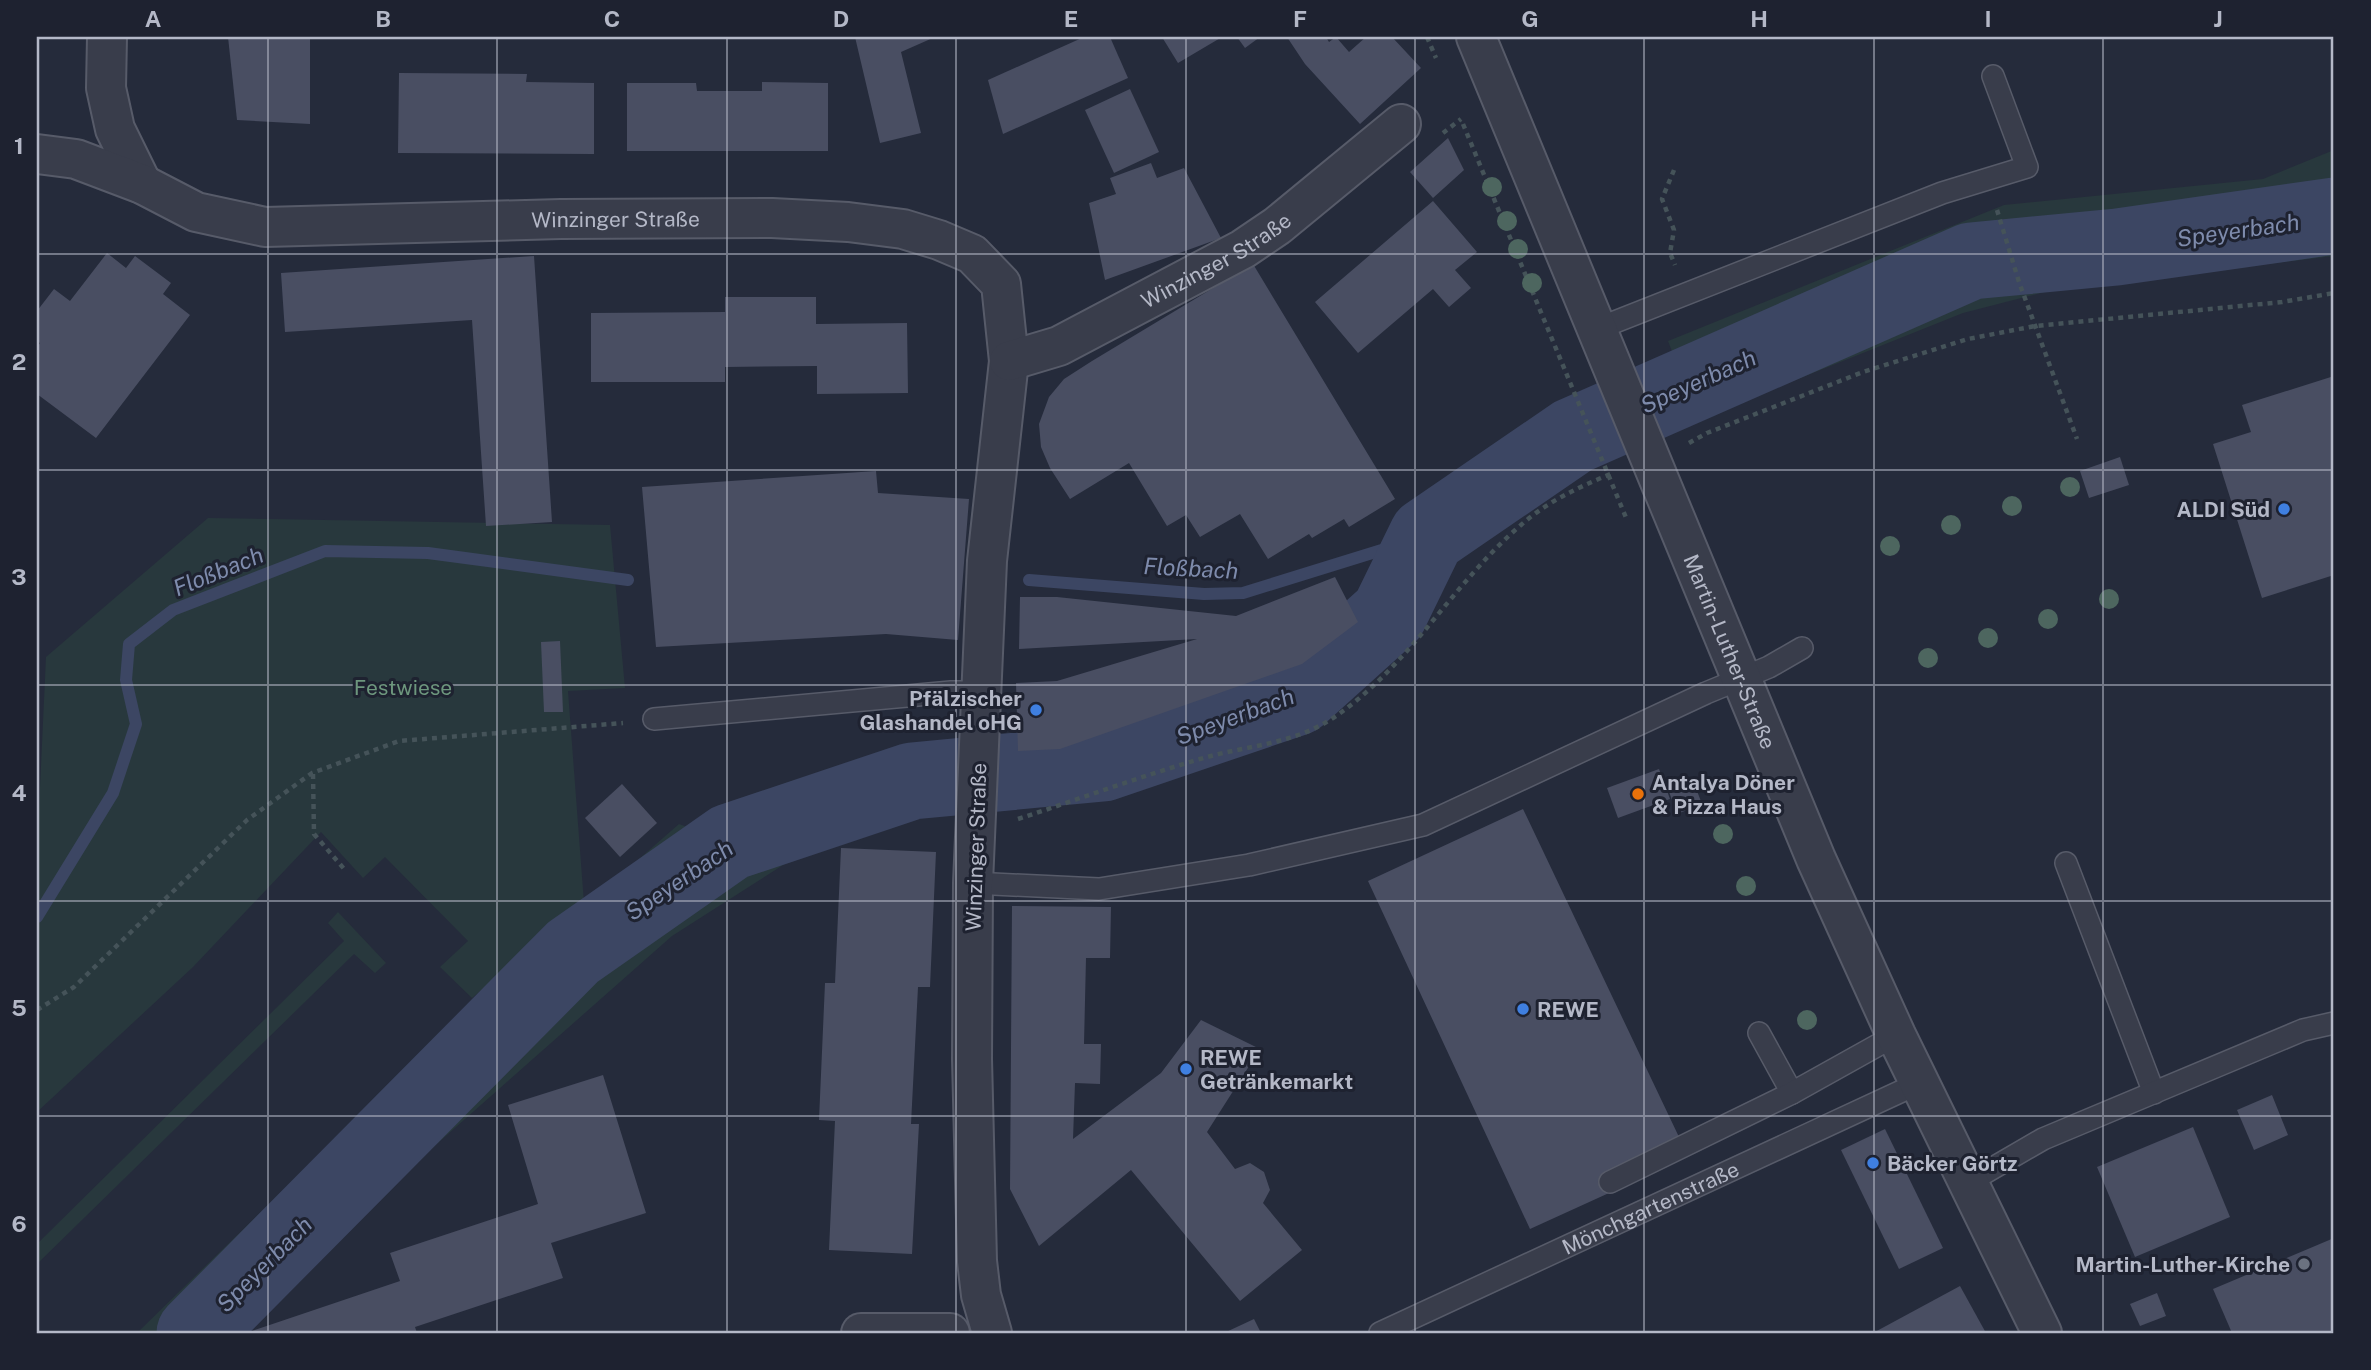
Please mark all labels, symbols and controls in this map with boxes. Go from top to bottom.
text: A [145,5,162,32]
text: B [375,5,391,32]
text: C [604,5,620,32]
text: D [833,5,849,32]
text: E [1064,5,1078,32]
text: F [1293,5,1307,32]
text: G [1521,5,1539,32]
text: H [1750,5,1768,32]
text: I [1984,5,1992,32]
text: J [2213,5,2223,32]
text: 1 [14,132,24,159]
street label: Winzinger Straße [531,206,700,232]
street label: Winzinger Straße [1137,207,1296,313]
water label: Speyerbach [2175,208,2301,252]
water label: Speyerbach [1636,344,1760,418]
text: 2 [12,348,26,375]
place label: ALDI Süd [2176,497,2270,522]
marker: ALDI Süd [2276,501,2292,517]
water label: Floßbach [169,541,267,601]
street label: Martin-Luther-Straße [1679,550,1782,753]
water label: Floßbach [1143,552,1239,584]
text: 3 [11,563,27,590]
park label: Festwiese [354,675,452,700]
water label: Speyerbach [1172,682,1298,750]
place label: Pfälzischer Glashandel oHG [859,686,1022,735]
marker: Pfälzischer Glashandel oHG [1028,702,1044,718]
street label: Winzinger Straße [961,762,991,932]
place label: Antalya Döner & Pizza Haus [1652,770,1795,819]
text: 4 [11,779,27,806]
marker: Antalya Döner & Pizza Haus [1630,786,1646,802]
water label: Speyerbach [620,834,738,926]
text: 5 [11,994,27,1021]
place label: REWE [1537,997,1599,1022]
marker: REWE [1515,1001,1531,1017]
place label: REWE Getränkemarkt [1200,1045,1353,1094]
marker: REWE Getränkemarkt [1178,1061,1194,1077]
place label: Bäcker Görtz [1887,1151,2017,1176]
marker: Bäcker Görtz [1865,1155,1881,1171]
street label: Mönchgartenstraße [1558,1156,1743,1259]
text: 6 [11,1210,27,1237]
water label: Speyerbach [211,1211,317,1317]
place label: Martin-Luther-Kirche [2075,1252,2290,1277]
marker: Martin-Luther-Kirche [2296,1256,2312,1272]

